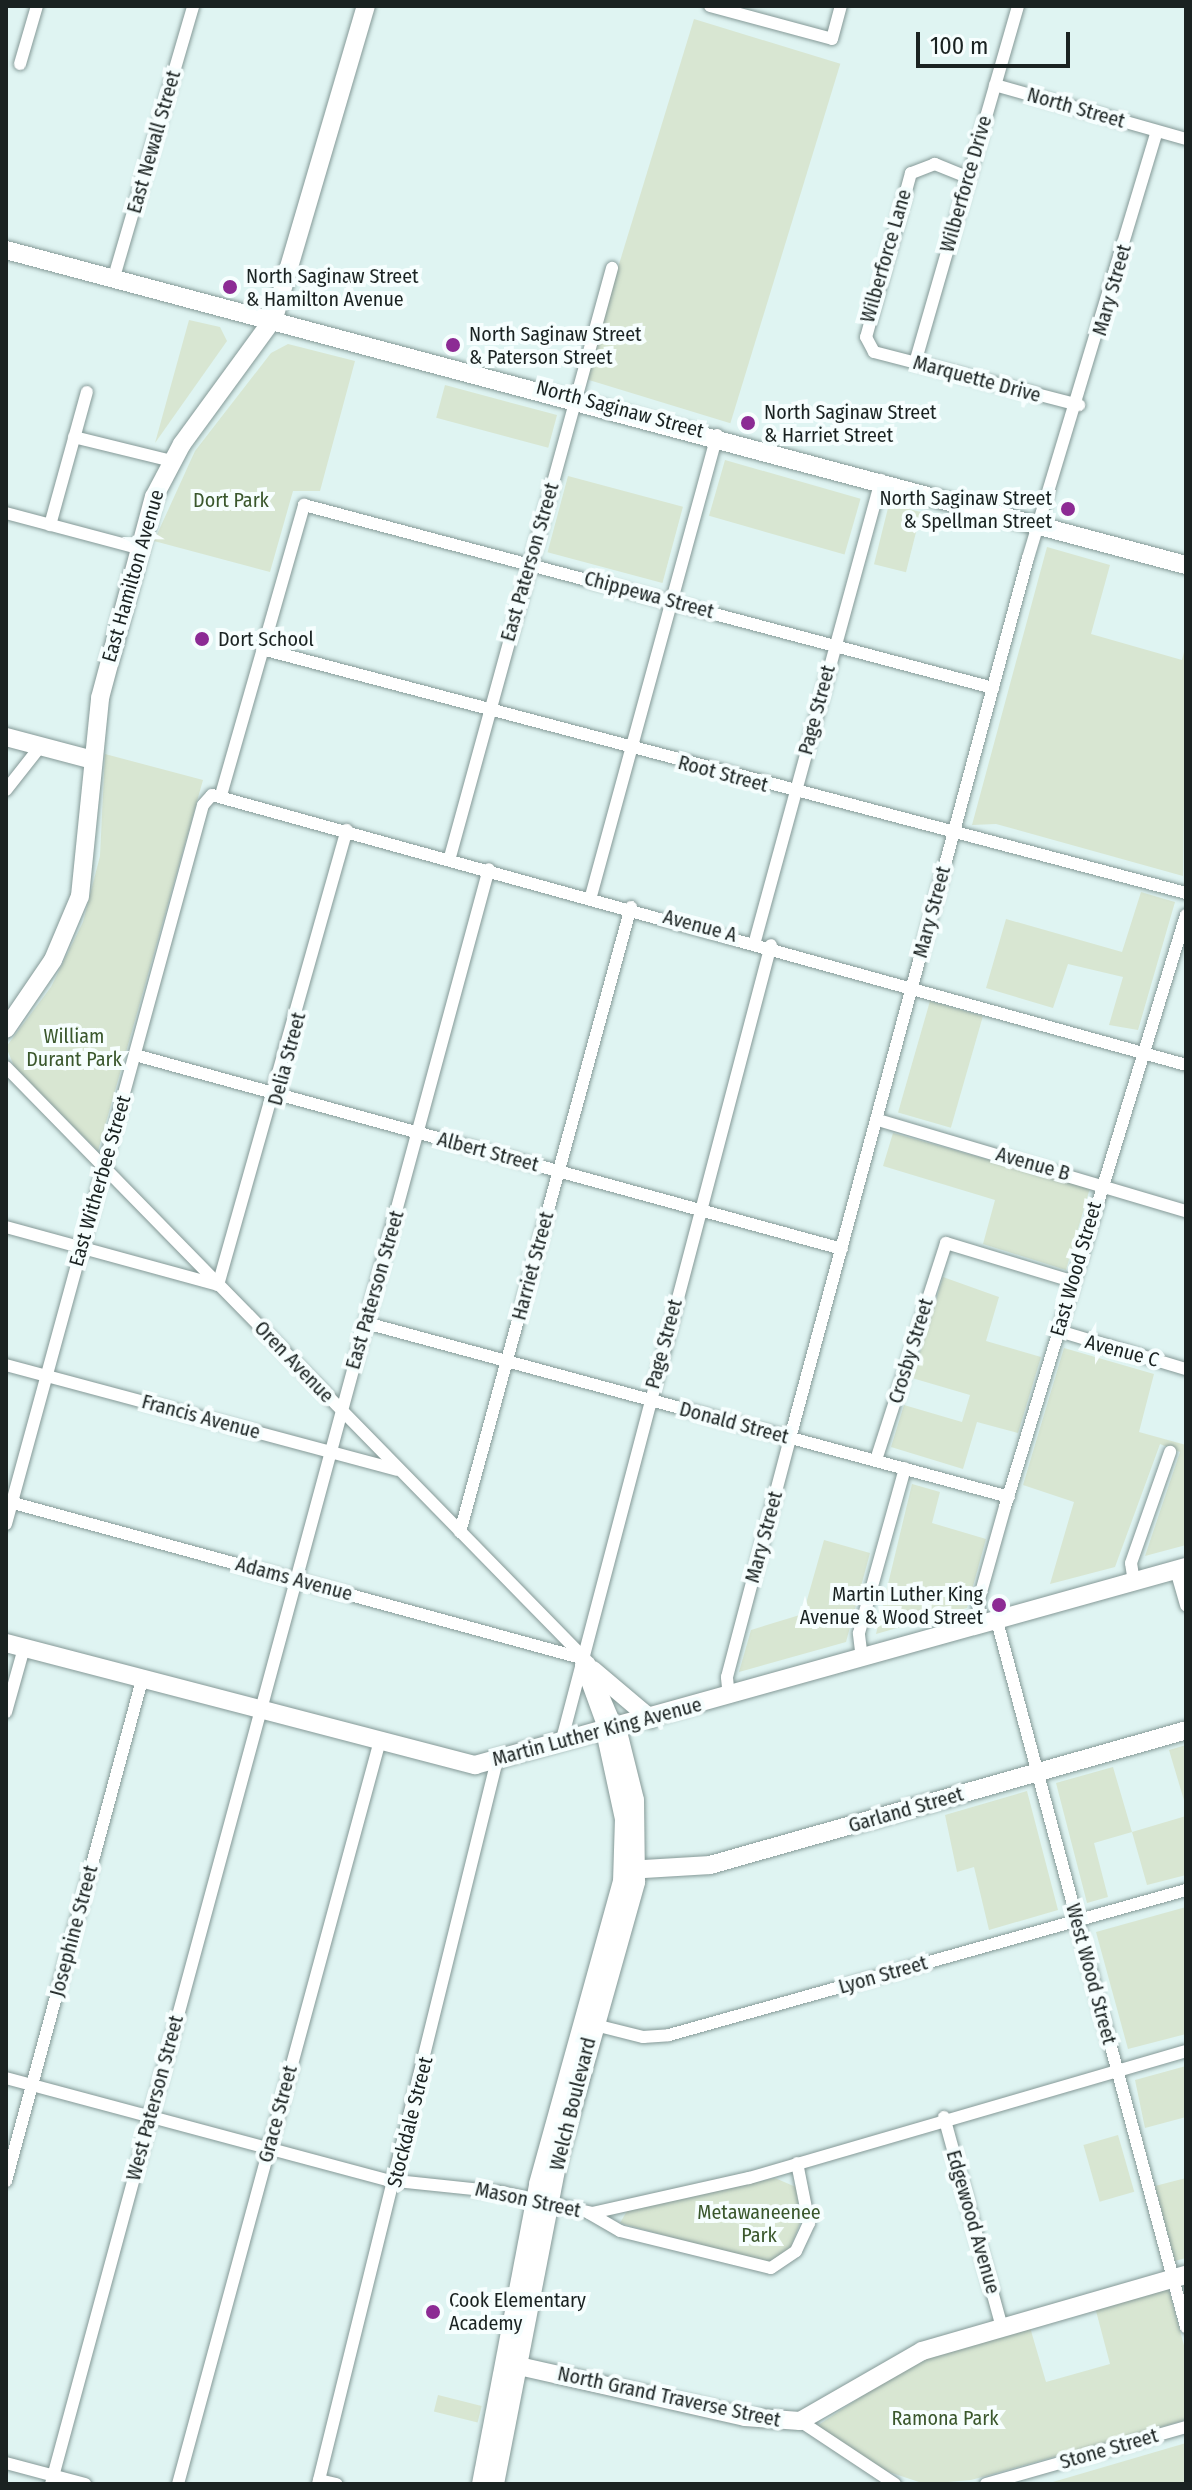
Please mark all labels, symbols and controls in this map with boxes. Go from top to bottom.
scale bar [920,16,1074,66]
text: 100 m [930,32,988,60]
street label: East Newall Street [122,68,186,216]
street label: North Street [1024,83,1128,133]
street label: Wilberforce Drive [935,113,997,255]
street label: Wilberforce Lane [856,187,916,325]
street label: Mary Street [1088,242,1136,338]
place label: North Saginaw Street & Hamilton Avenue [246,264,419,311]
marker: North Saginaw Street & Hamilton Avenue [221,278,239,296]
place label: North Saginaw Street & Paterson Street [469,322,642,369]
marker: North Saginaw Street & Paterson Street [444,336,462,354]
street label: Marquette Drive [911,350,1043,408]
street label: North Saginaw Street [534,375,706,443]
place label: North Saginaw Street & Harriet Street [764,400,937,447]
marker: North Saginaw Street & Harriet Street [739,414,757,432]
street label: East Paterson Street [496,480,564,644]
place label: North Saginaw Street & Spellman Street [879,486,1052,533]
street label: East Hamilton Avenue [97,487,169,665]
park label: Dort Park [193,488,269,512]
marker: North Saginaw Street & Spellman Street [1059,500,1077,518]
street label: Chippewa Street [582,566,716,624]
place label: Dort School [218,627,314,651]
marker: Dort School [193,630,211,648]
street label: Page Street [794,663,840,757]
street label: Root Street [675,750,771,798]
street label: Mary Street [908,864,956,960]
street label: Avenue A [661,905,739,947]
street label: Delia Street [263,1010,311,1108]
park label: William Durant Park [26,1024,122,1071]
street label: East Witherbee Street [64,1093,136,1269]
street label: Albert Street [435,1127,541,1177]
street label: Avenue B [993,1142,1073,1186]
street label: East Wood Street [1045,1199,1107,1339]
street label: East Paterson Street [341,1208,409,1372]
street label: Harriet Street [507,1209,559,1323]
street label: Crosby Street [884,1296,938,1406]
street label: Page Street [641,1297,687,1391]
street label: Oren Avenue [249,1316,339,1408]
street label: Avenue C [1083,1330,1161,1372]
street label: Francis Avenue [139,1390,263,1444]
street label: Donald Street [677,1397,791,1449]
street label: Mary Street [740,1489,788,1585]
street label: Adams Avenue [233,1552,355,1606]
place label: Martin Luther King Avenue & Wood Street [800,1582,983,1629]
marker: Martin Luther King Avenue & Wood Street [990,1596,1008,1614]
street label: Martin Luther King Avenue [490,1692,704,1772]
street label: Garland Street [846,1782,966,1838]
street label: Josephine Street [45,1863,103,1999]
street label: West Wood Street [1061,1901,1121,2047]
street label: Lyon Street [836,1951,930,1999]
street label: West Paterson Street [121,2013,189,2183]
street label: Welch Boulevard [545,2035,601,2173]
street label: Stockdale Street [382,2054,438,2190]
street label: Grace Street [254,2063,302,2165]
street label: Edgewood Avenue [941,2147,1005,2297]
street label: Mason Street [473,2177,583,2223]
park label: Metawaneenee Park [697,2200,821,2247]
place label: Cook Elementary Academy [449,2288,586,2335]
marker: Cook Elementary Academy [424,2303,442,2321]
street label: North Grand Traverse Street [555,2362,783,2432]
park label: Ramona Park [892,2406,998,2430]
street label: Stone Street [1057,2424,1161,2474]

